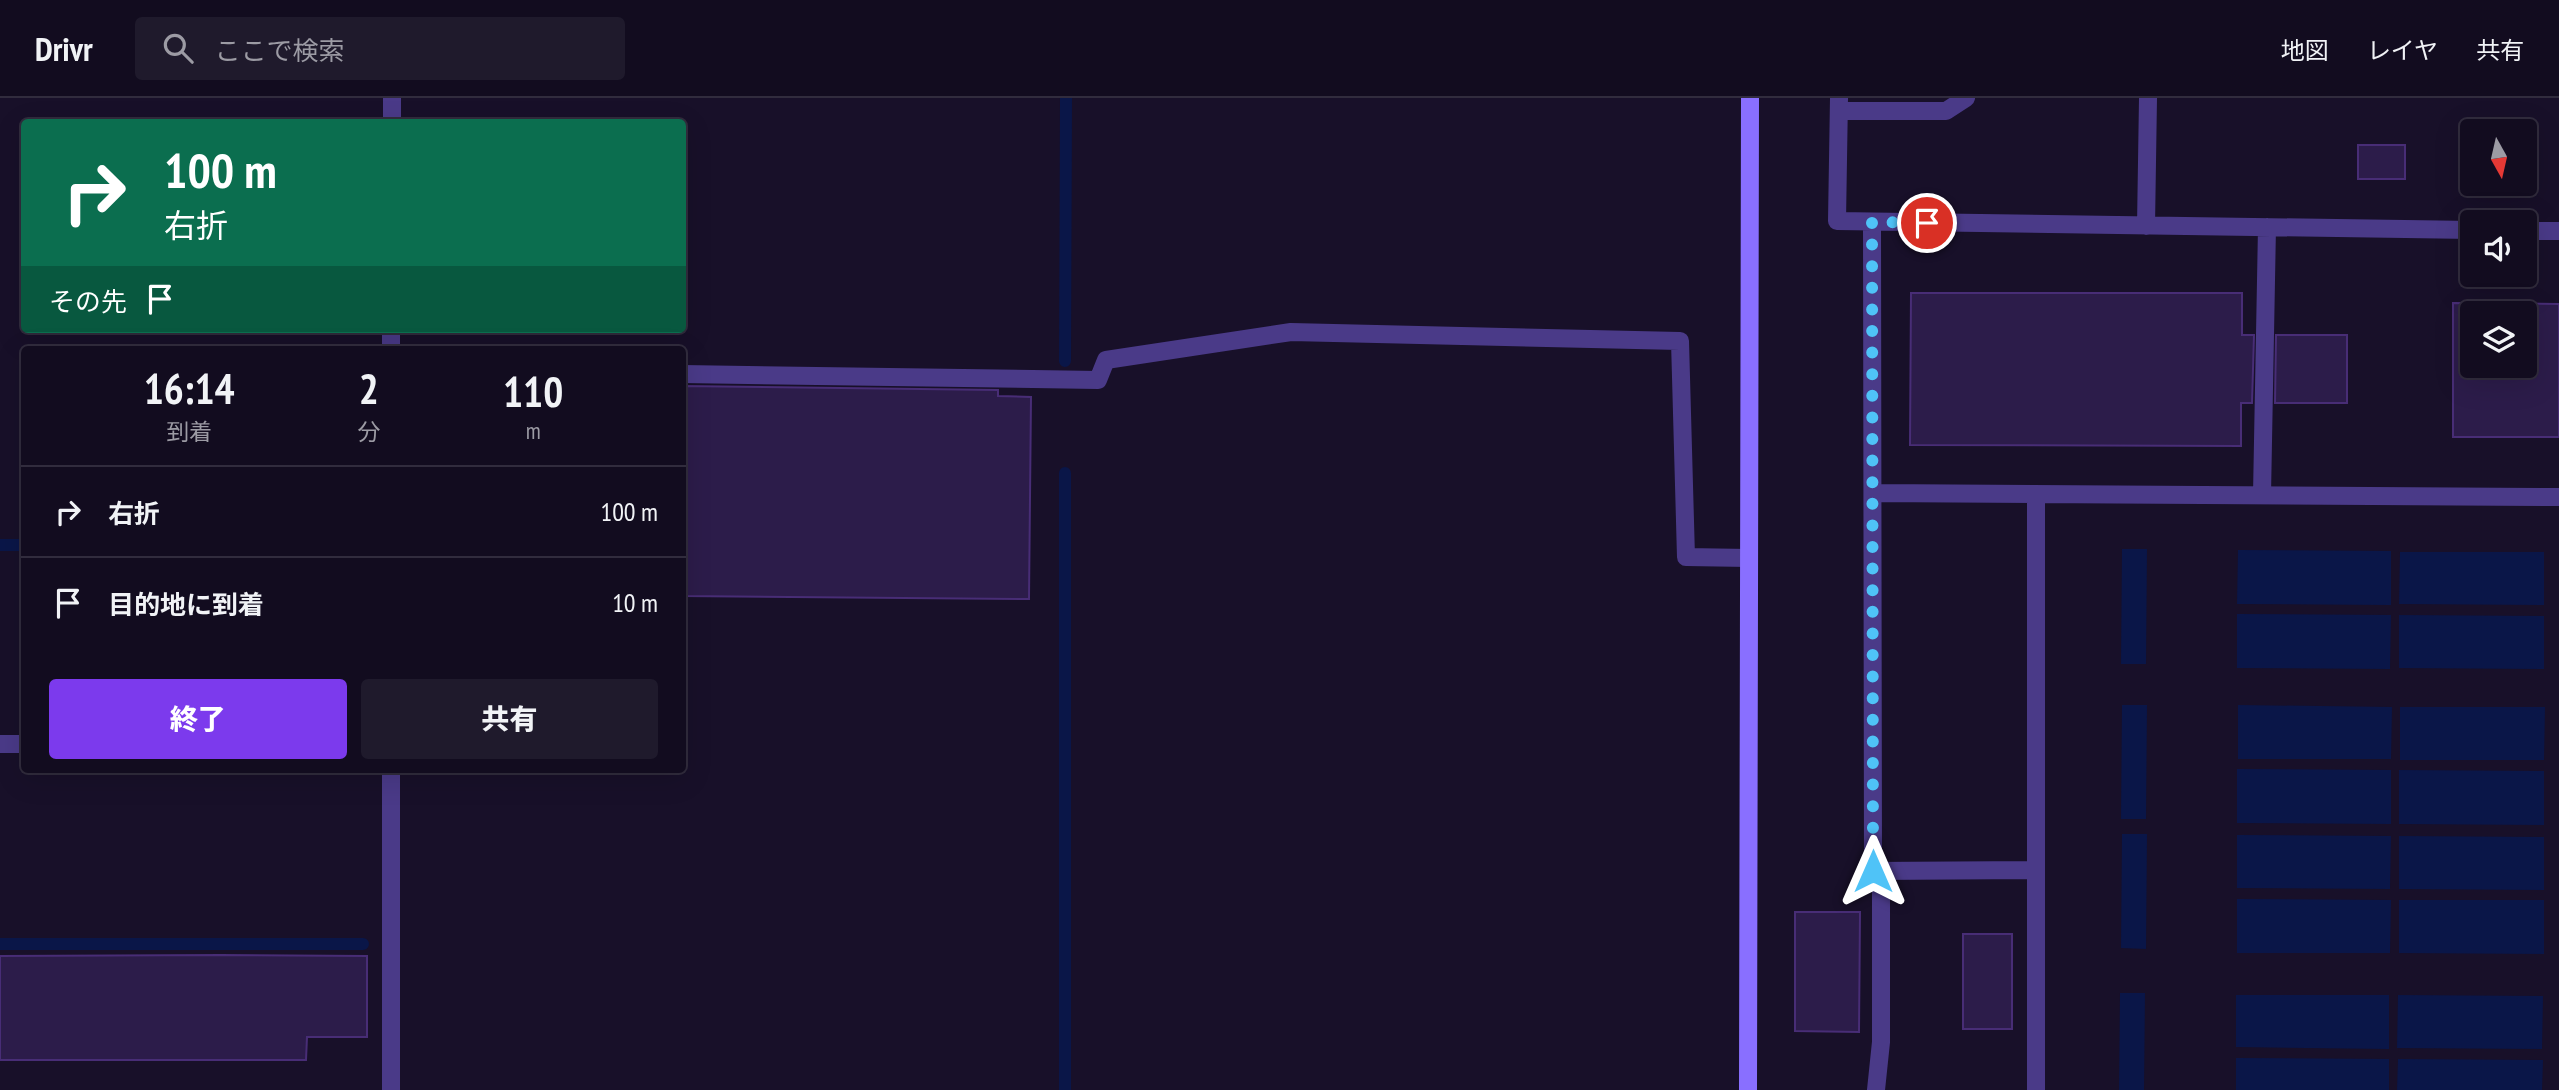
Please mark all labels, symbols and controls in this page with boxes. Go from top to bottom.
search box [135,17,625,80]
text: Drivr [35,27,93,70]
icon: search [159,29,197,67]
text: ここで検索 [215,34,345,67]
text: 地図 [2281,35,2329,66]
text: レイヤ [2367,35,2438,66]
text: 共有 [2476,35,2524,66]
north arrow [2460,119,2538,196]
map controls [2460,119,2537,378]
text: 100 m [164,138,277,202]
icon: right [49,147,140,238]
pin [1897,193,1957,253]
text: 右折 [164,204,228,246]
icon: arrive [1908,204,1946,242]
button: sound [2460,210,2537,287]
icon: arrive [141,280,179,318]
text: その先 [49,285,127,318]
button: layers [2460,301,2537,378]
text: 16:14 [144,361,235,416]
text: 2 [359,361,379,416]
text: 110 [503,364,563,419]
text: m [526,416,541,445]
text: 到着 [166,417,212,446]
text: 分 [357,417,380,446]
icon: right [49,493,87,531]
text: 100 m [600,495,658,528]
text: 右折 [108,497,160,530]
icon: arrive [49,584,87,622]
text: 10 m [612,586,658,619]
text: 目的地に到着 [108,588,264,621]
button: 終了 [49,679,347,759]
button: 共有 [361,679,658,759]
position arrow [1836,834,1910,908]

